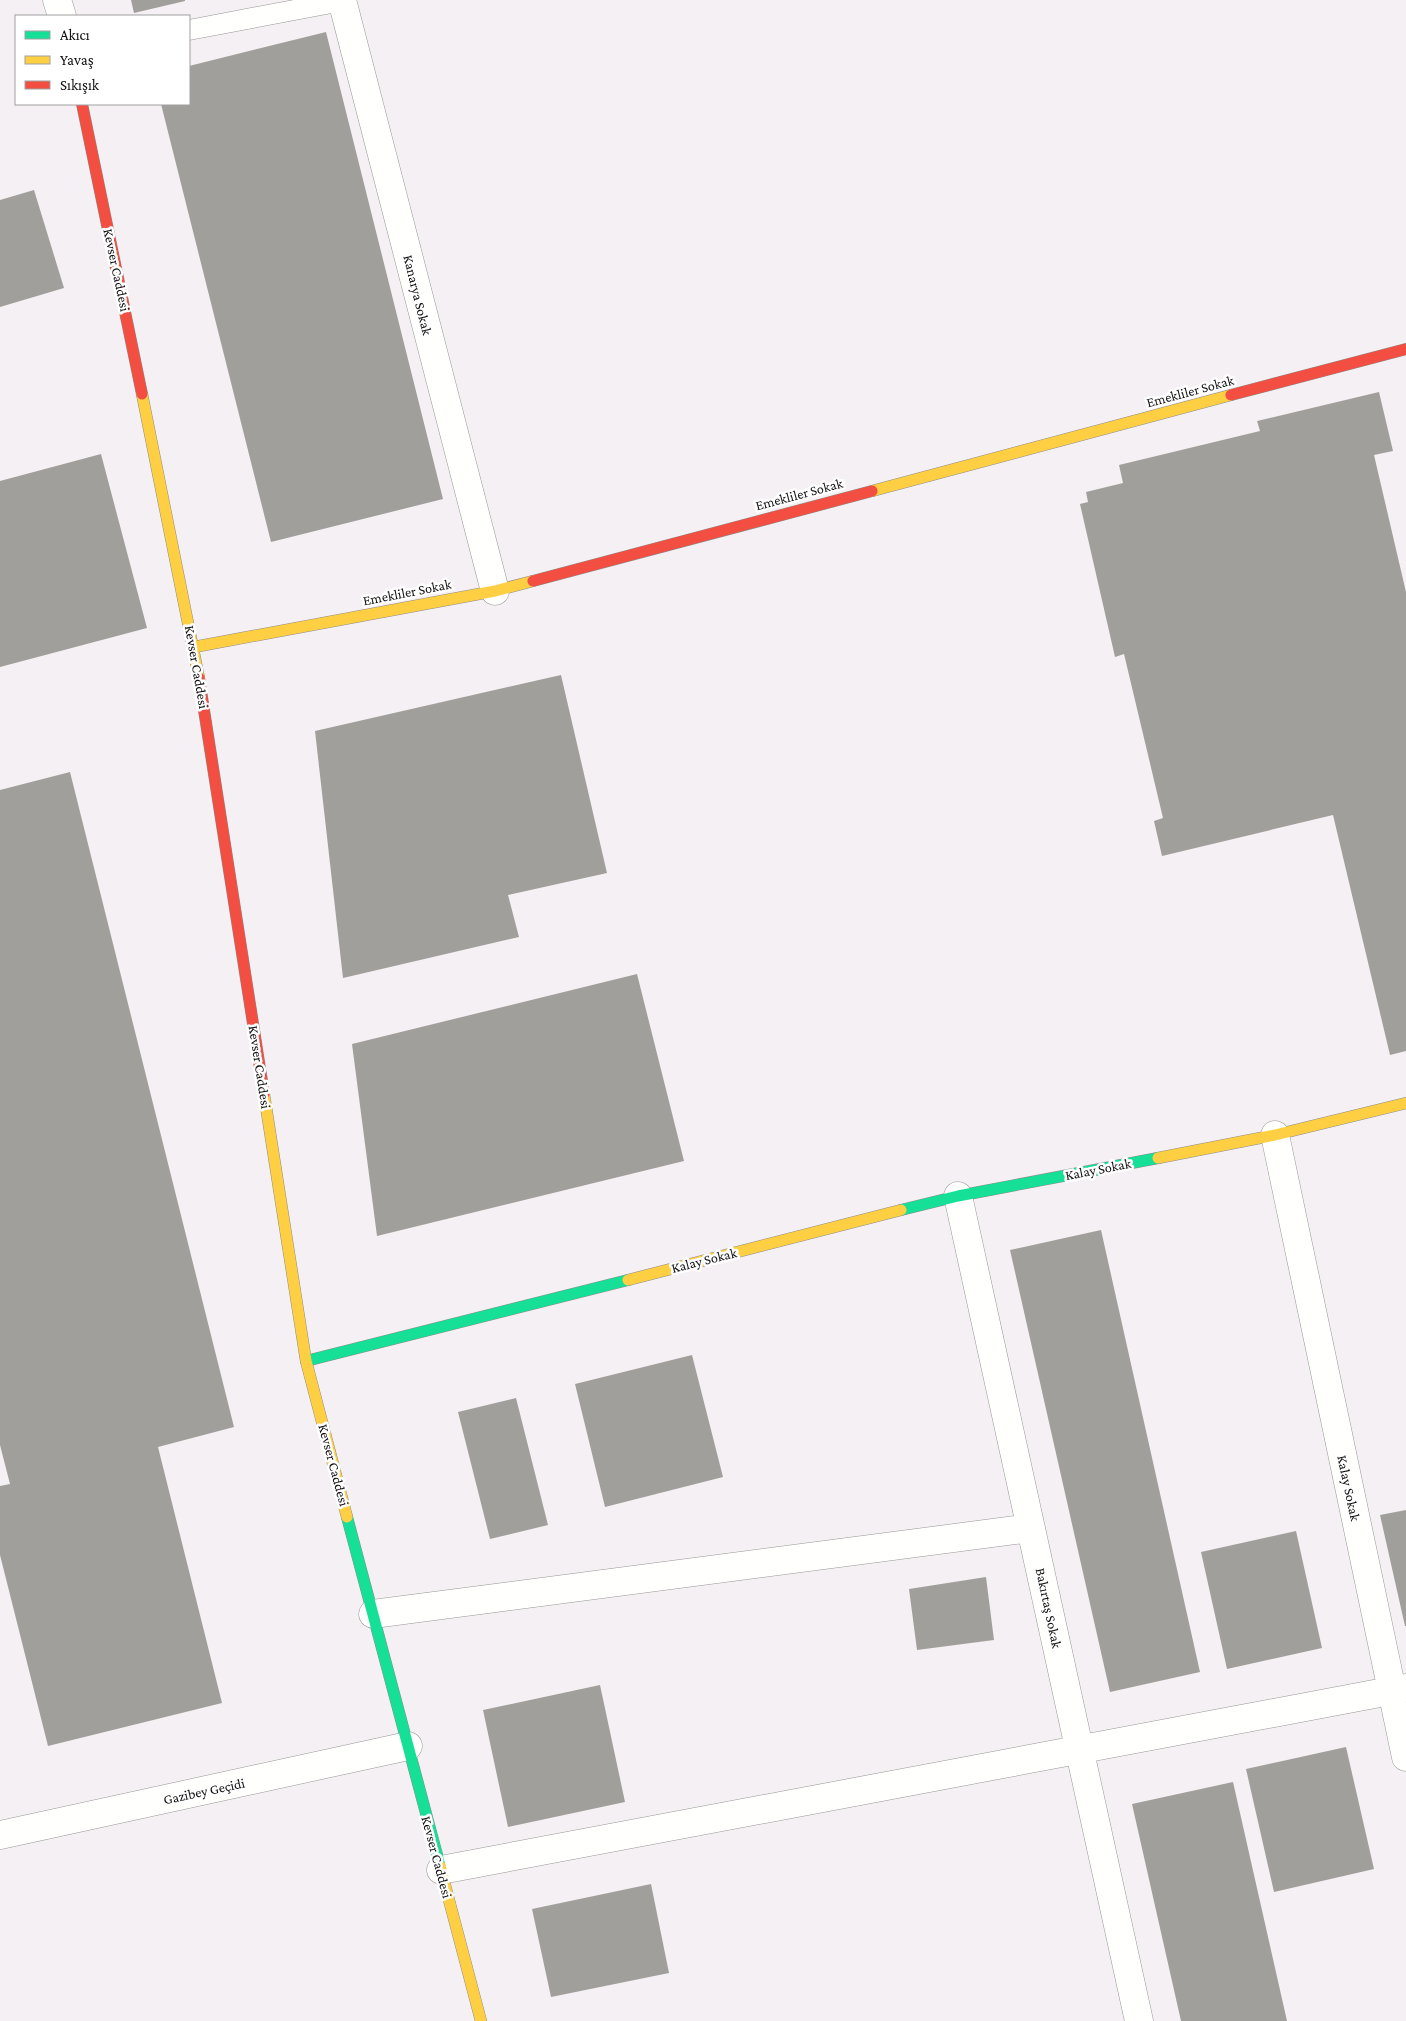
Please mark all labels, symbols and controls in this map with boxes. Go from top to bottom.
legend [15,15,190,105]
text: Akıcı [60,27,90,43]
text: Yavaş [60,52,94,69]
text: Sıkışık [60,77,100,94]
street label: Kevser Caddesi [100,227,134,313]
street label: Kanarya Sokak [400,253,436,337]
street label: Emekliler Sokak [1145,372,1236,410]
street label: Emekliler Sokak [754,475,845,513]
street label: Emekliler Sokak [361,576,453,608]
street label: Kevser Caddesi [182,624,212,710]
street label: Kevser Caddesi [246,1024,275,1110]
street label: Kalay Sokak [1064,1155,1133,1183]
street label: Kalay Sokak [670,1244,739,1276]
street label: Kevser Caddesi [315,1422,353,1508]
street label: Kalay Sokak [1334,1454,1364,1523]
street label: Bakırtaş Sokak [1033,1566,1065,1650]
street label: Gazibey Geçidi [162,1774,247,1807]
street label: Kevser Caddesi [418,1814,456,1900]

